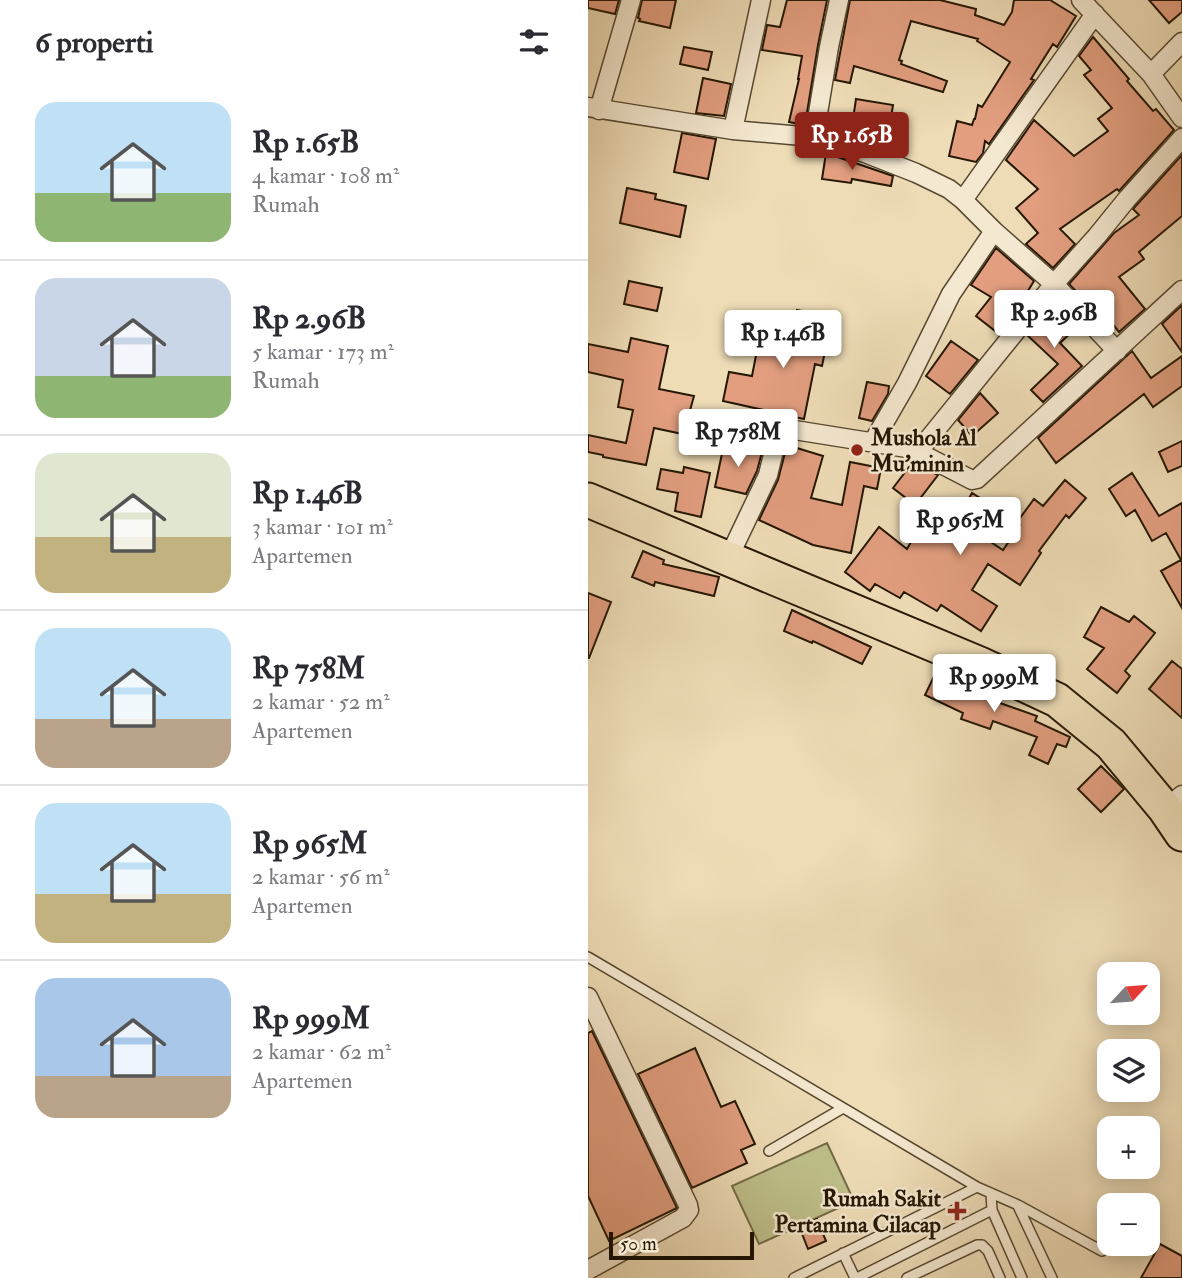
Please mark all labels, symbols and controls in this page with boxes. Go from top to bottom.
icon: filters [515,23,553,61]
text: 6 properti [35,24,154,61]
pin: Rp 1.65B [780,113,924,172]
text: Rp 1.65B [811,120,893,149]
text: Rp 1.65B [252,124,359,161]
icon: home [91,130,175,214]
text: 4 kamar · 108 m² [252,161,399,190]
text: Rumah [252,190,320,219]
pin: Rp 2.96B [982,290,1126,350]
text: Rp 2.96B [1010,298,1098,327]
text: Rp 2.96B [252,300,366,337]
icon: home [91,306,175,390]
pin: Rp 1.46B [711,310,855,370]
text: Rp 1.46B [740,318,826,347]
text: 5 kamar · 173 m² [252,337,394,366]
text: Rumah [252,366,320,395]
pin: Rp 758M [673,410,803,469]
text: Rp 758M [695,417,781,446]
place label: Mushola Al Mu'minin [870,423,977,478]
marker: Mushola Al Mu'minin [849,442,865,458]
text: Rp 1.46B [252,475,363,512]
icon: home [91,481,175,565]
pin: Rp 965M [895,498,1025,557]
text: Rp 965M [916,505,1004,534]
text: 3 kamar · 101 m² [252,512,393,541]
text: Apartemen [252,541,353,570]
text: Rp 758M [252,650,365,687]
pin: Rp 999M [929,654,1059,714]
icon: home [91,656,175,740]
text: Rp 999M [949,662,1039,691]
text: 2 kamar · 52 m² [252,687,390,716]
text: Apartemen [252,716,353,745]
text: Rp 965M [252,825,368,862]
icon: home [91,831,175,915]
text: 2 kamar · 56 m² [252,862,390,891]
text: Apartemen [252,891,353,920]
north arrow [1097,962,1160,1026]
map controls [1097,962,1160,1256]
text: Rp 999M [252,1000,370,1037]
icon: home [91,1006,175,1090]
text: 2 kamar · 62 m² [252,1037,391,1066]
button: layers [1097,1039,1160,1102]
text: Apartemen [252,1066,353,1095]
button: + [1097,1116,1160,1179]
place label: Rumah Sakit Pertamina Cilacap [774,1184,942,1240]
button: − [1097,1193,1160,1256]
marker: Rumah Sakit Pertamina Cilacap [947,1201,967,1221]
scale bar [609,1229,754,1261]
text: 50 m [620,1232,657,1256]

